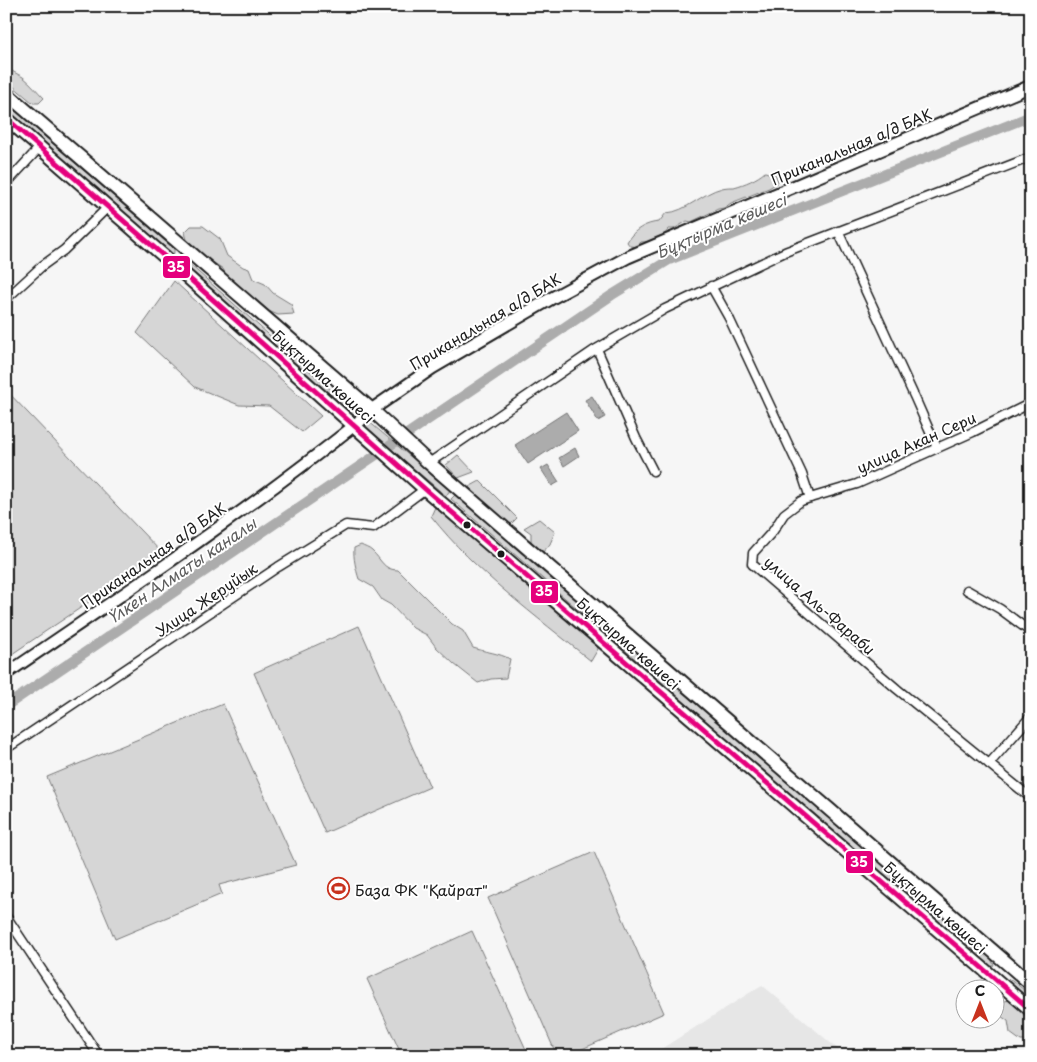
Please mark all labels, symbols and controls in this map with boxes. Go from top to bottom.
street label: Приканальная а/д БАК [767,102,935,190]
water label: Бұқтырма көшесі [652,186,792,263]
line badge: 35 [162,255,191,279]
text: 35 [167,256,185,277]
street label: Приканальная а/д БАК [405,267,565,375]
street label: Бұқтырма көшесі [268,324,380,428]
street label: улица Акан Сери [853,405,979,479]
street label: Приканальная а/д БАК [76,496,230,614]
water label: Үлкен Алматы каналы [102,510,261,629]
unlabelled marker [462,520,472,530]
unlabelled marker [496,549,506,559]
street label: улица Аль-Фараби [759,550,881,660]
street label: Улица Жеруйык [150,556,262,642]
line badge: 35 [530,580,559,604]
text: 35 [535,580,553,601]
street label: Бұқтырма көшесі [572,591,686,695]
line badge: 35 [845,850,874,874]
text: 35 [850,851,868,872]
street label: Бұқтырма көшесі [879,855,993,959]
sports icon: База ФК "Қайрат" [327,877,351,901]
place label: База ФК "Қайрат" [355,878,488,901]
north arrow [954,980,1004,1030]
text: С [975,980,985,1001]

